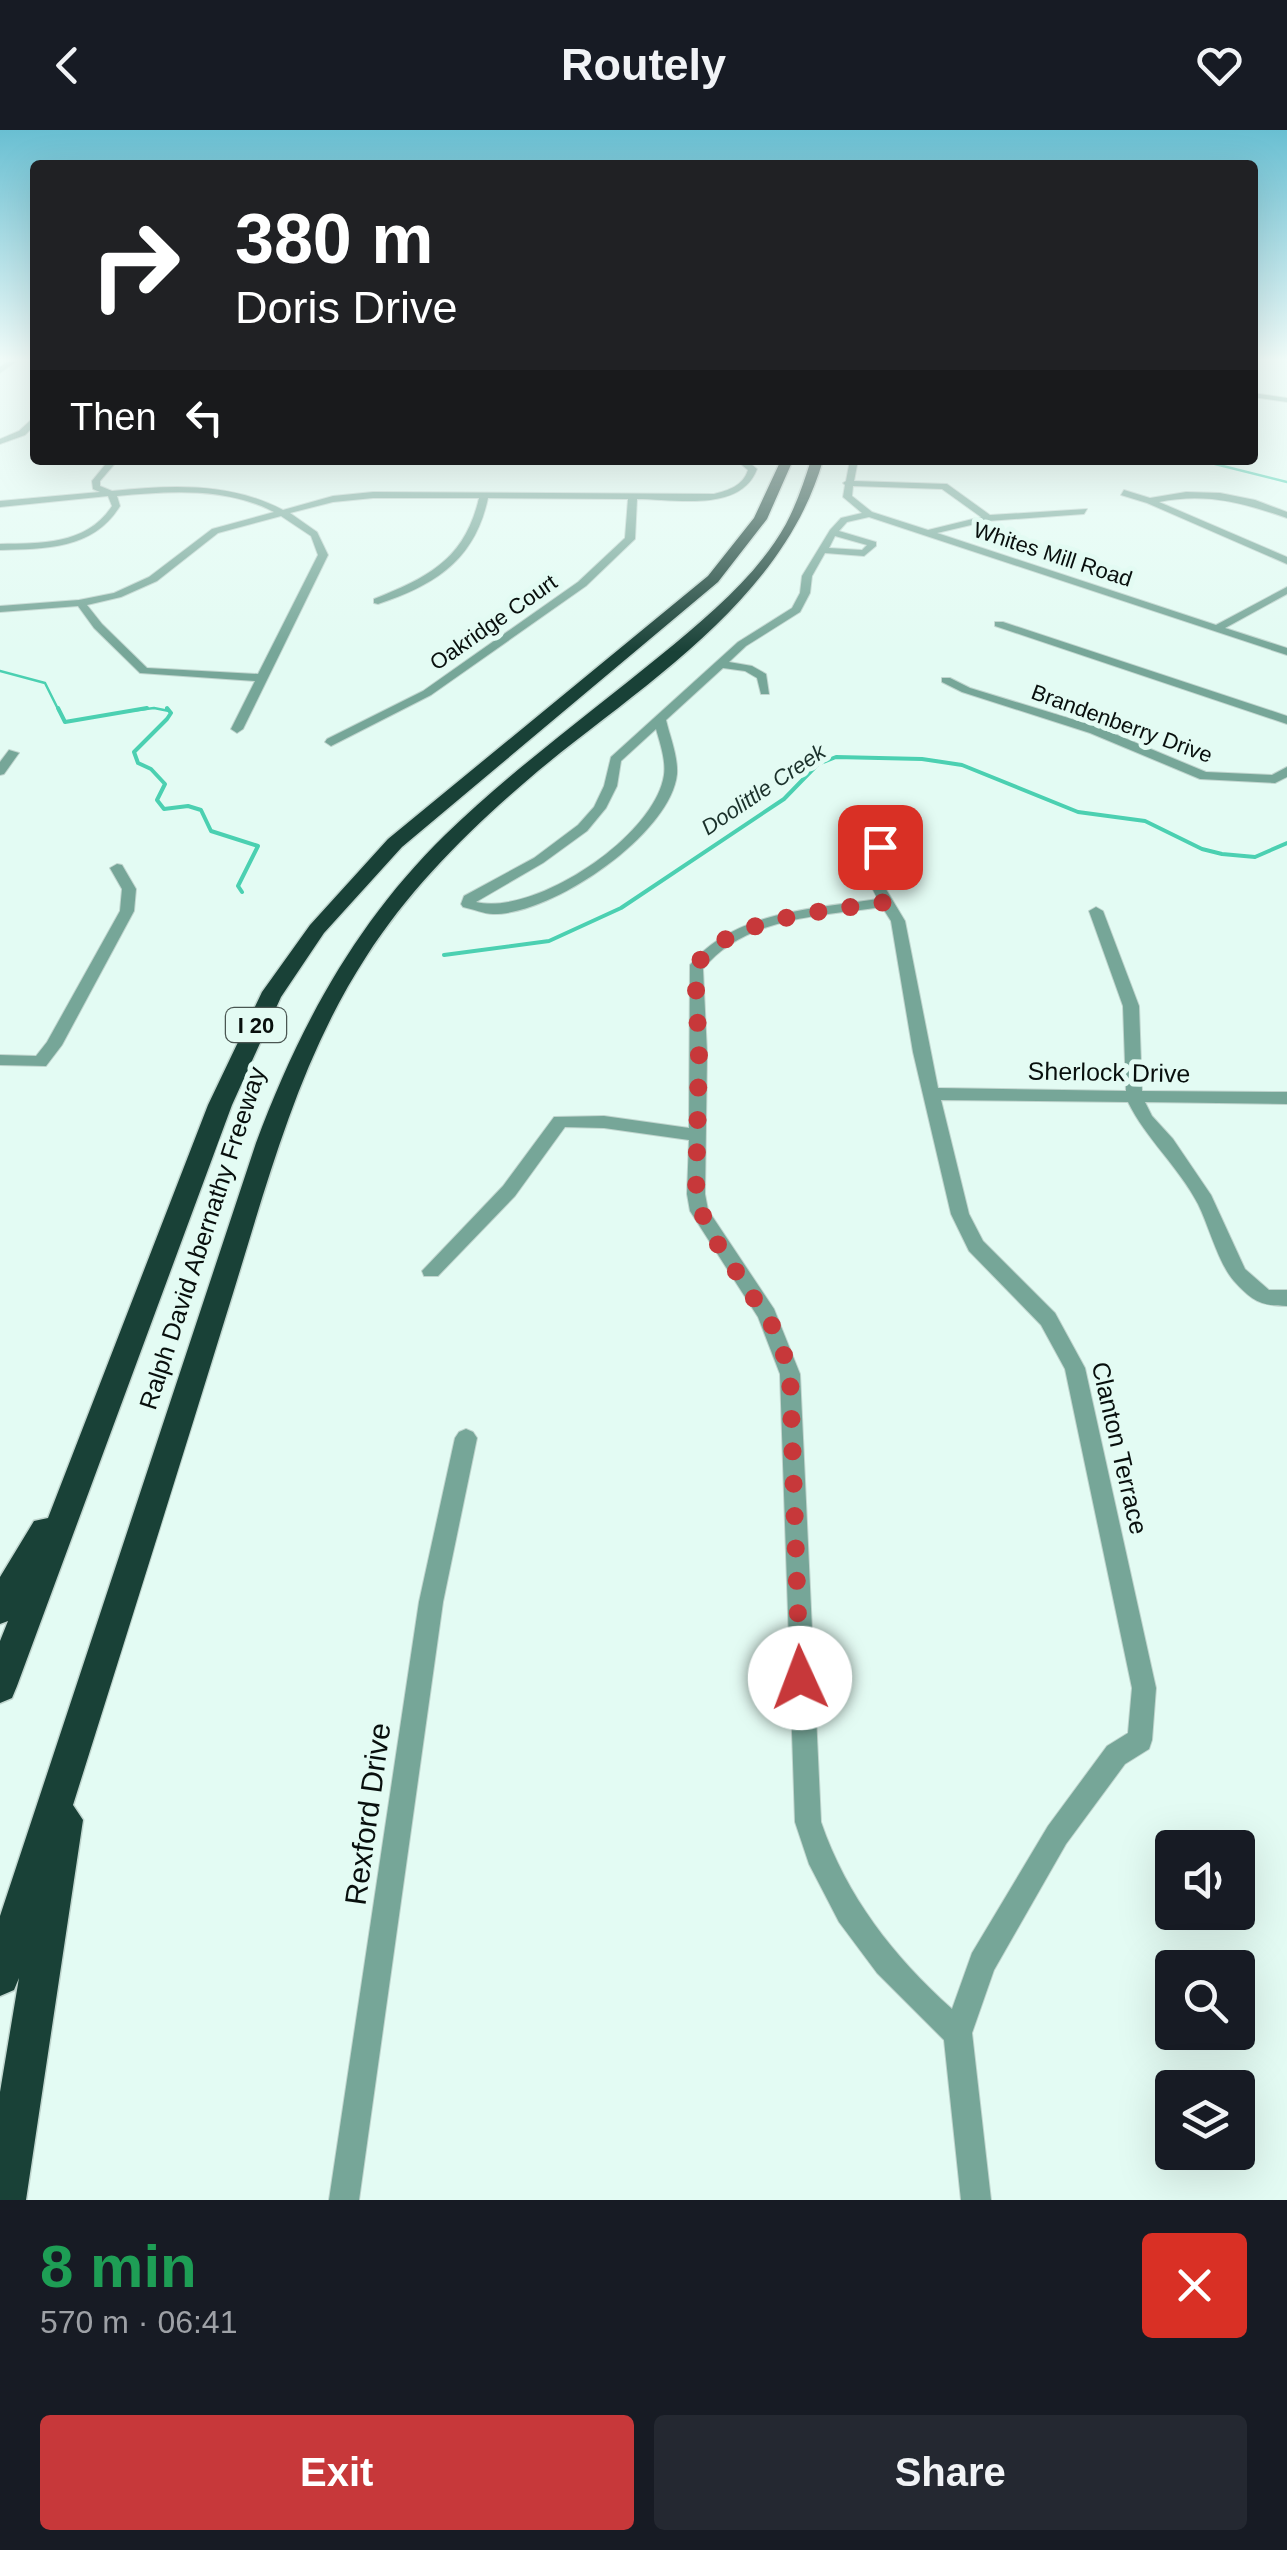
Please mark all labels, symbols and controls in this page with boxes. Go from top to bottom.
icon: back [40,38,95,93]
icon: heart [1192,38,1247,93]
text: Routely [561,39,726,90]
icon: right [70,200,200,330]
text: 380 m [235,200,433,278]
text: Doris Drive [235,282,458,333]
icon: left [177,390,232,445]
text: Then [70,396,157,438]
street label: Whites Mill Road [970,517,1135,592]
street label: Oakridge Court [425,569,562,675]
street label: Brandenberry Drive [1028,679,1216,768]
water label: Doolittle Creek [696,738,831,840]
pin [838,805,923,890]
icon: arrive [853,820,908,875]
road number: I 20 [226,1008,286,1042]
street label: Sherlock Drive [1027,1057,1191,1087]
street label: Ralph David Abernathy Freeway [133,1063,271,1413]
street label: Clanton Terrace [1087,1359,1153,1537]
position arrow [748,1626,852,1730]
street label: Rexford Drive [338,1721,397,1907]
map controls [1155,1830,1255,2170]
button: sound [1155,1830,1255,1930]
button: search [1155,1950,1255,2050]
button: layers [1155,2070,1255,2170]
text: 8 min [40,2233,197,2300]
button: close [1142,2233,1247,2338]
text: 570 m · 06:41 [40,2304,237,2340]
button: Exit [40,2415,634,2530]
button: Share [654,2415,1247,2530]

